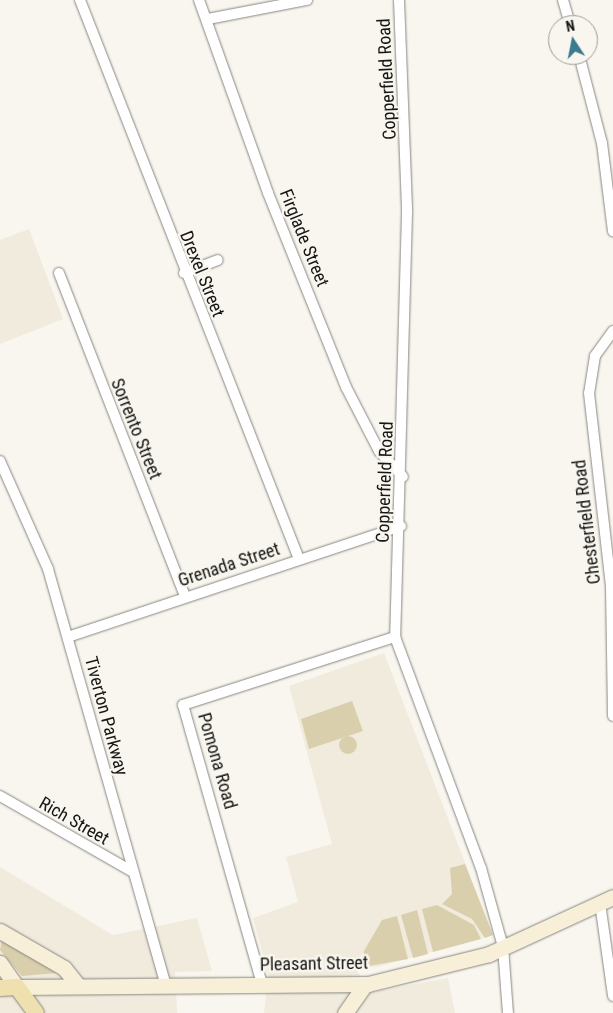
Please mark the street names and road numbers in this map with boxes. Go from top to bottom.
street label: Copperfield Road [373,18,401,140]
street label: Firglade Street [275,186,333,290]
street label: Drexel Street [175,228,229,320]
street label: Sorrento Street [106,375,166,483]
street label: Copperfield Road [372,421,398,543]
street label: Chesterfield Road [569,458,605,586]
street label: Grenada Street [175,538,283,592]
street label: Tiverton Parkway [80,654,132,778]
street label: Pomona Road [193,710,241,812]
street label: Rich Street [35,792,113,850]
street label: Pleasant Street [260,952,368,976]

